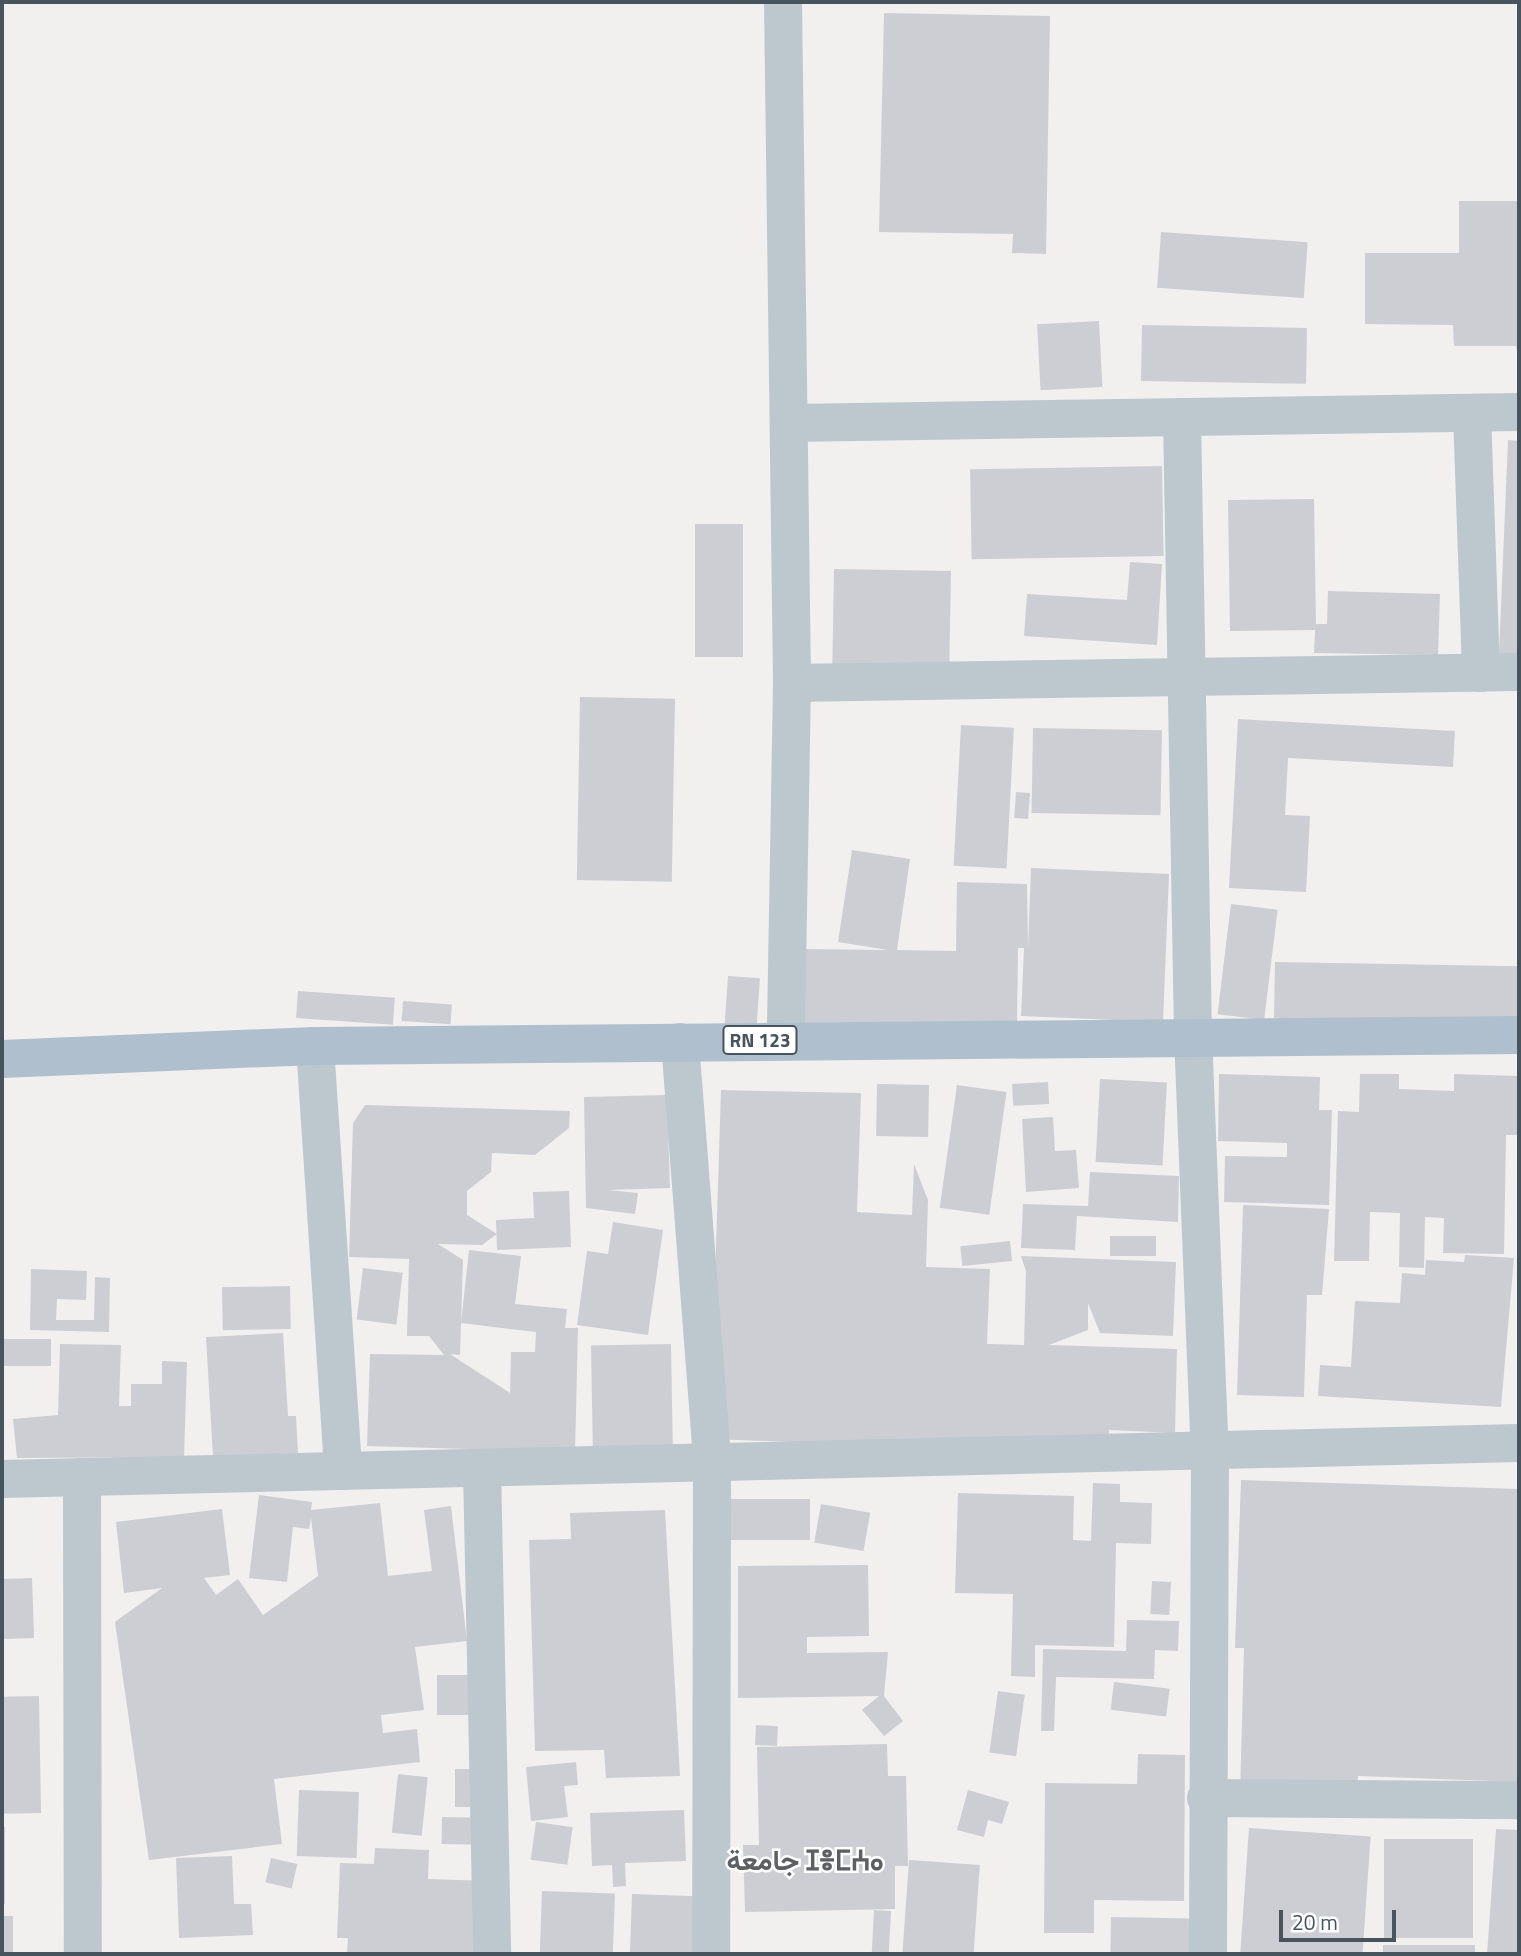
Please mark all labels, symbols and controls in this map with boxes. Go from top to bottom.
road number: RN 123 [722,1024,798,1056]
district label: جامعة ⵊⴻⵎⵄⴰ [726,1843,884,1877]
scale bar [1283,1896,1400,1940]
text: 20 m [1292,1906,1338,1938]

